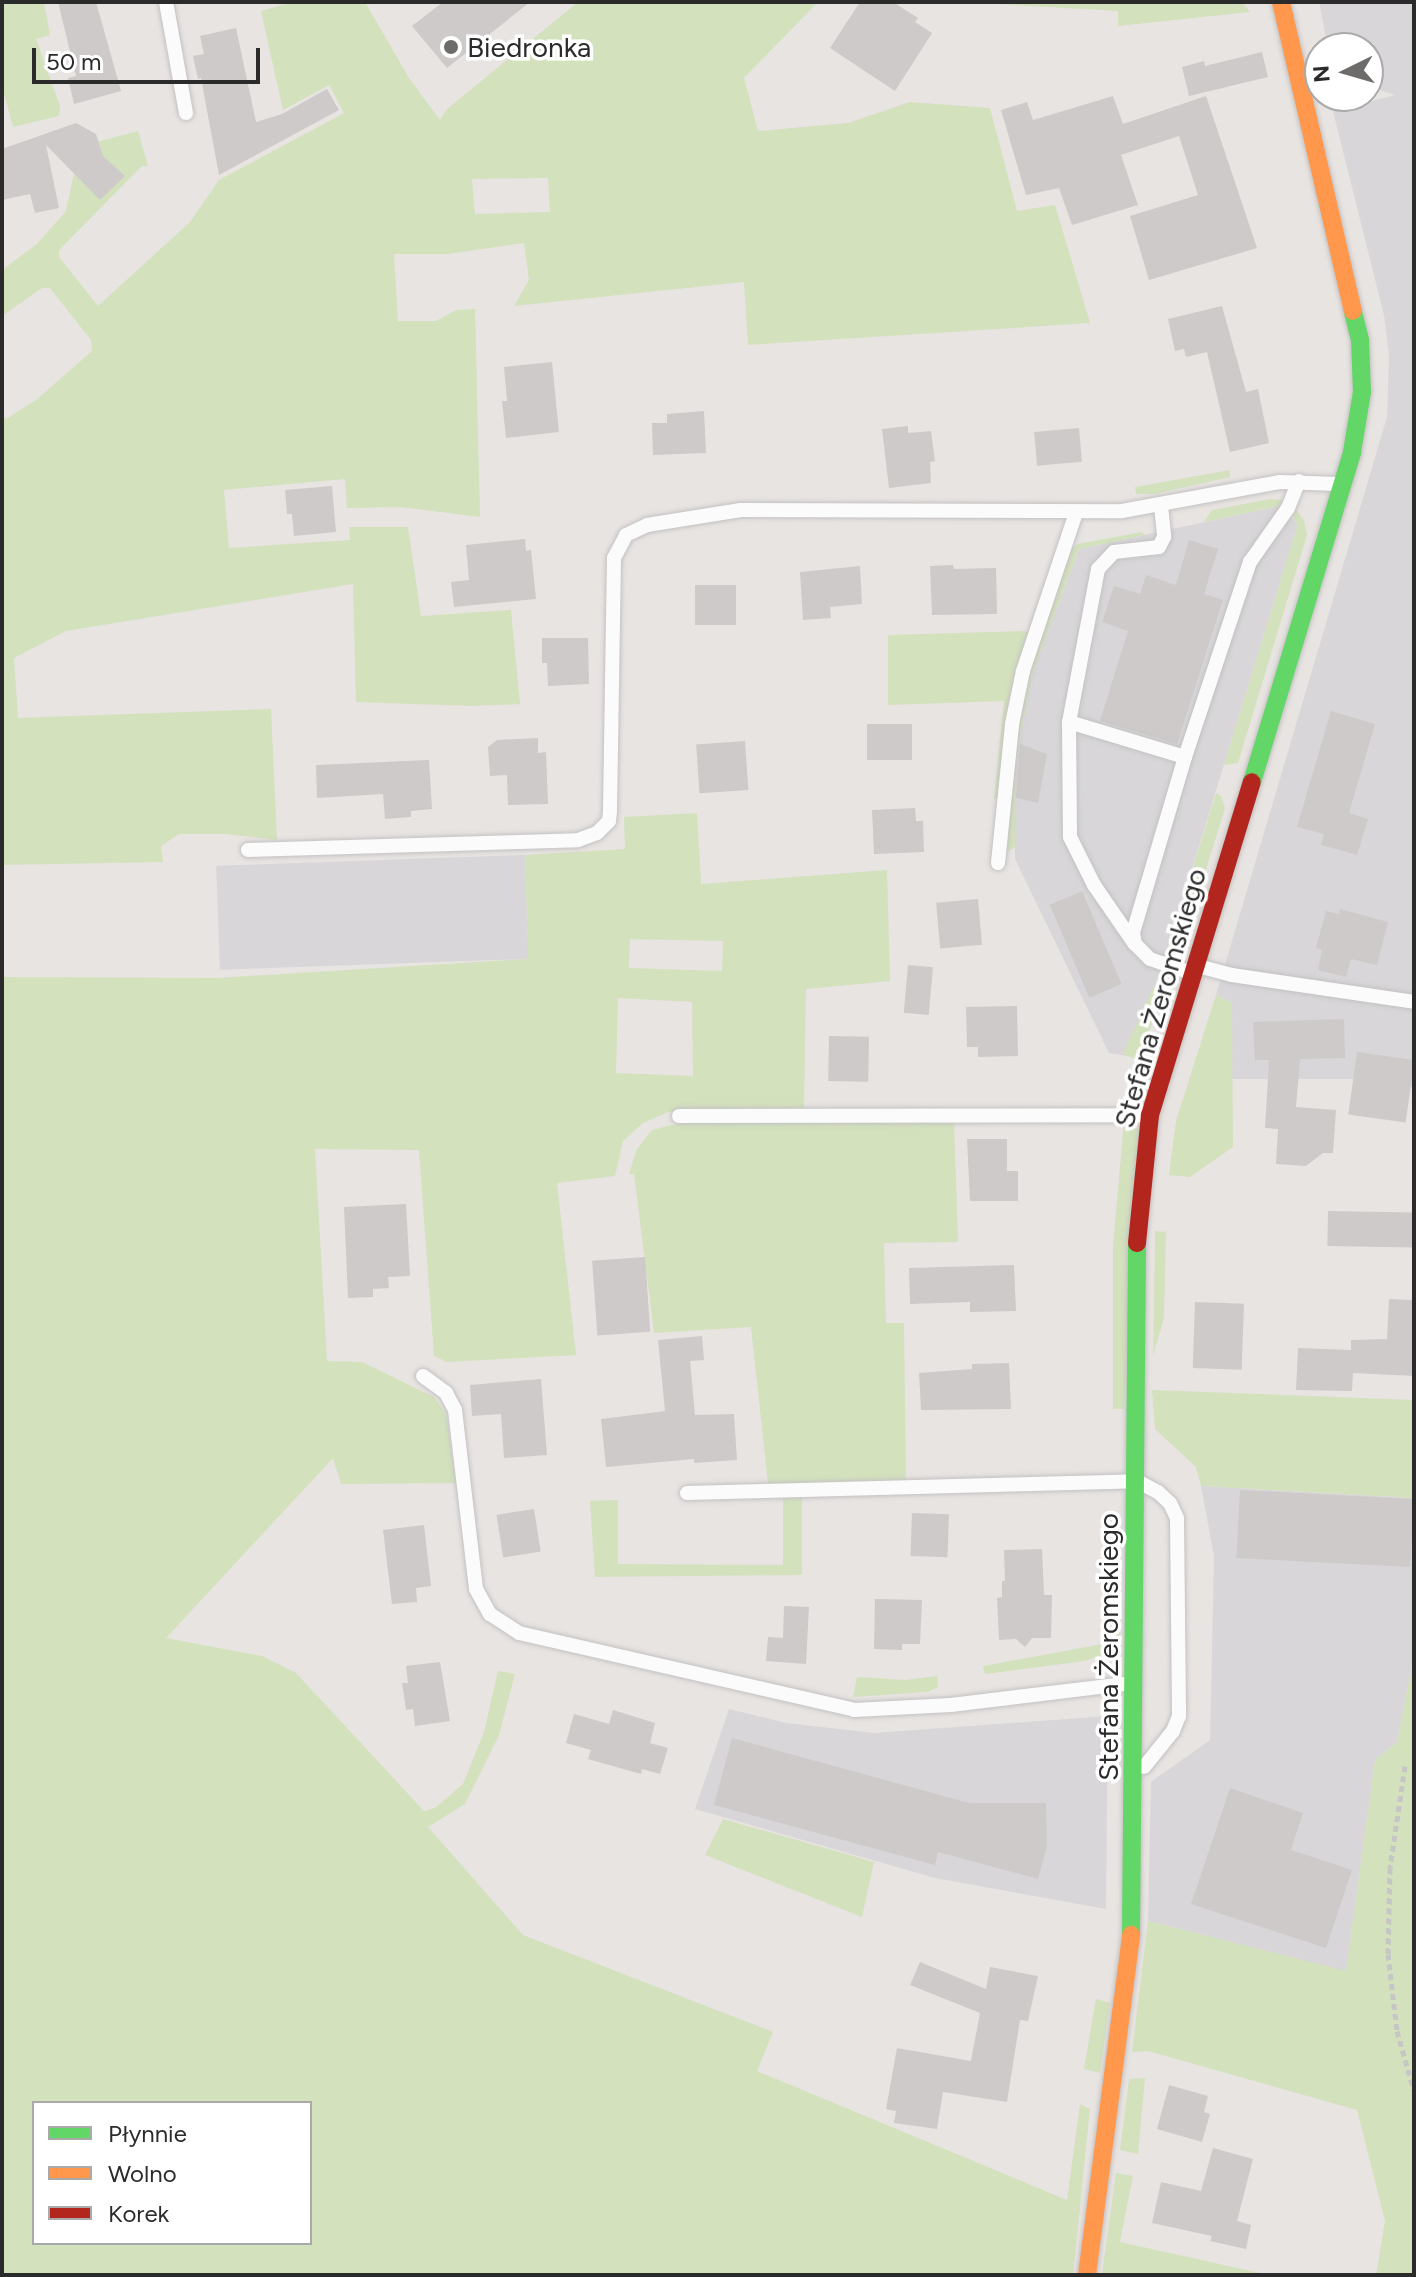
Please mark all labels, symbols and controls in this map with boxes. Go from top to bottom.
place label: Biedronka [467,30,591,64]
scale bar [36,32,264,82]
north arrow [1304,32,1384,112]
marker: Biedronka [442,38,460,56]
text: 50 m [46,47,102,76]
text: N [1307,64,1336,84]
street label: Stefana Żeromskiego [1107,864,1213,1132]
street label: Stefana Żeromskiego [1091,1513,1125,1781]
legend [32,2101,312,2245]
text: Płynnie [108,2119,187,2148]
text: Wolno [108,2159,177,2188]
text: Korek [108,2199,169,2228]

